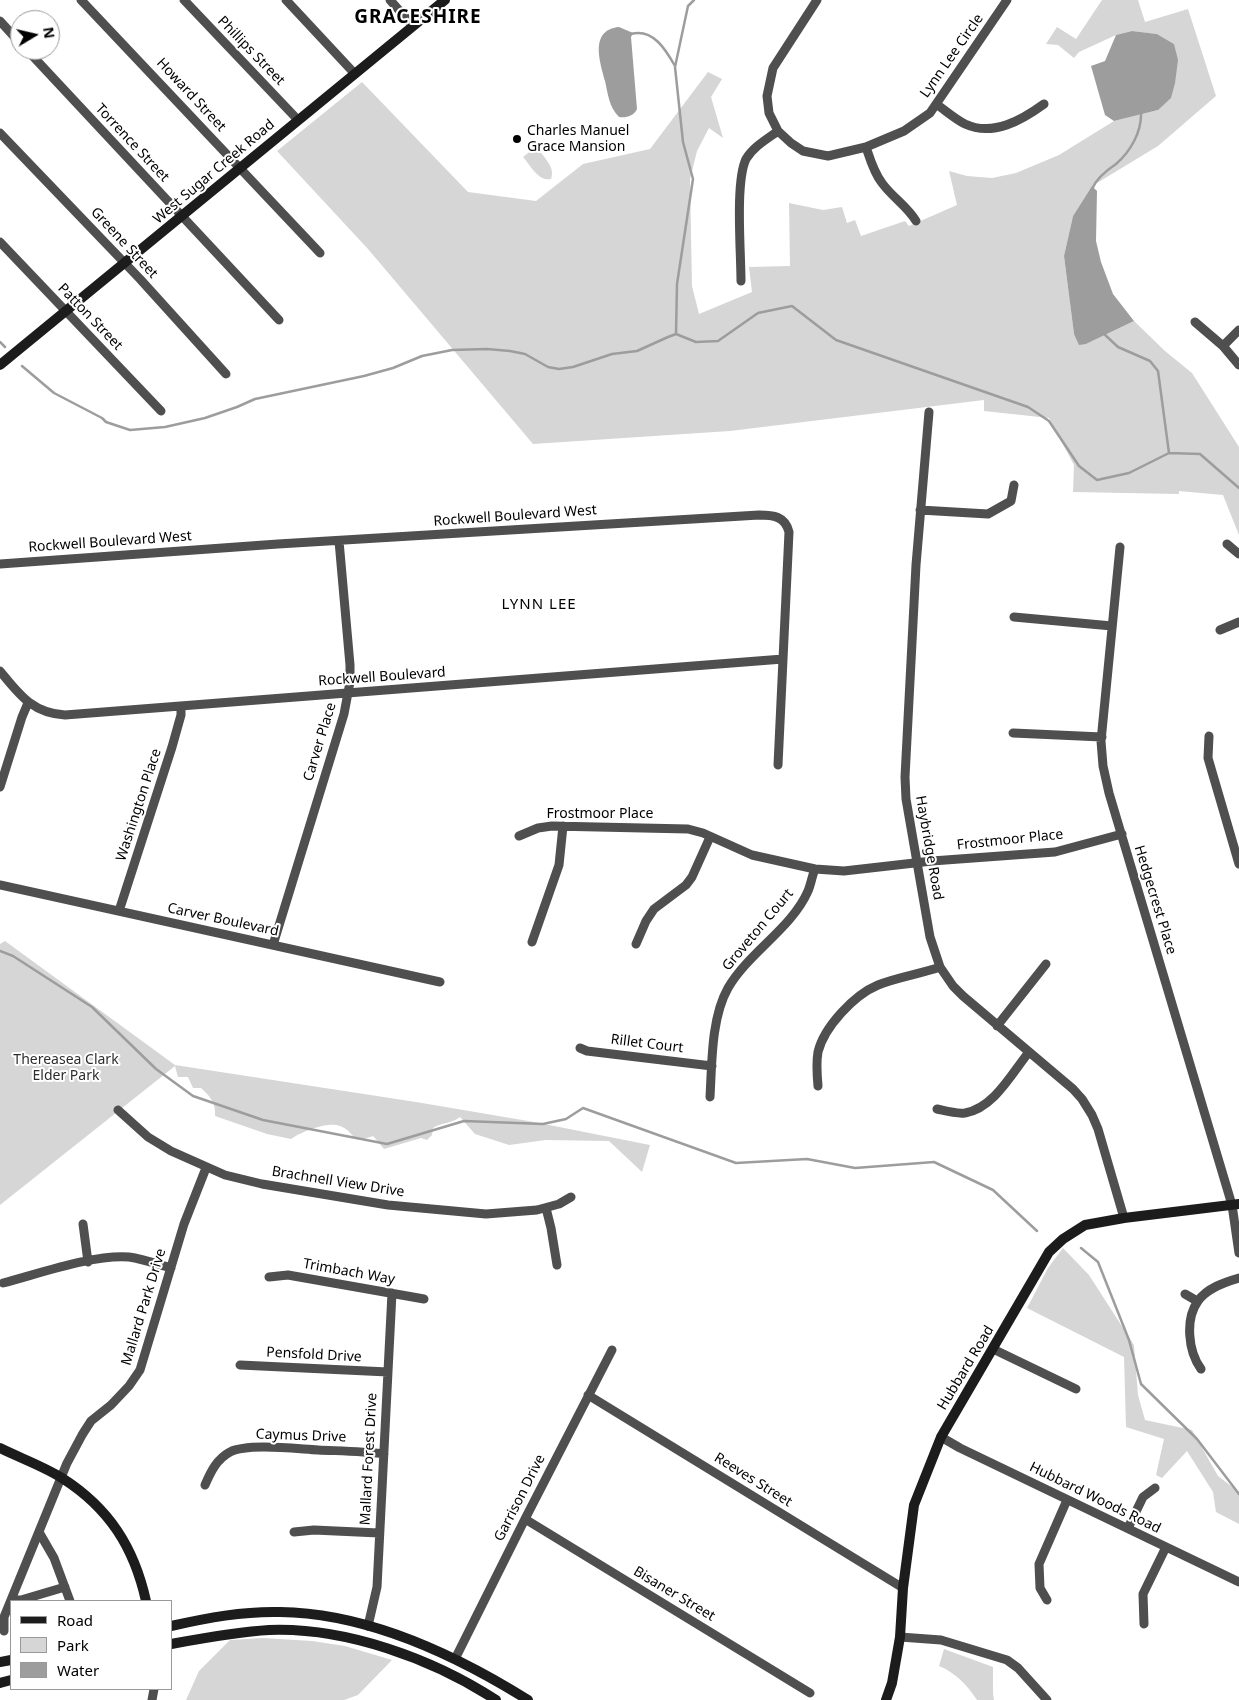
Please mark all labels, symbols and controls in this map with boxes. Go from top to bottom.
district label: GRACESHIRE [353,7,483,29]
north arrow [10,10,60,60]
street label: Lynn Lee Circle [917,11,987,101]
street label: Phillips Street [214,13,288,89]
text: N [39,26,60,40]
street label: Howard Street [153,55,229,135]
street label: Torrence Street [92,101,172,185]
street label: West Sugar Creek Road [150,116,278,228]
place label: Charles Manuel Grace Mansion [527,123,629,156]
marker: Charles Manuel Grace Mansion [511,133,523,145]
street label: Greene Street [87,204,161,282]
street label: Patton Street [54,280,126,354]
street label: Rockwell Boulevard West [433,502,597,530]
street label: Rockwell Boulevard West [28,528,192,556]
district label: LYNN LEE [500,596,578,614]
street label: Rockwell Boulevard [318,664,446,690]
street label: Carver Place [300,701,340,783]
street label: Washington Place [113,747,165,863]
street label: Haybridge Road [912,794,946,902]
street label: Frostmoor Place [546,806,654,822]
street label: Frostmoor Place [956,826,1064,854]
street label: Hedgecrest Place [1130,843,1180,957]
street label: Groveton Court [719,886,797,974]
street label: Carver Boulevard [166,900,280,940]
street label: Rillet Court [610,1031,684,1057]
park label: Thereasea Clark Elder Park [13,1052,119,1084]
street label: Brachnell View Drive [270,1163,406,1201]
street label: Mallard Park Drive [118,1247,170,1367]
street label: Trimbach Way [302,1256,396,1288]
street label: Hubbard Road [934,1323,998,1413]
street label: Pensfold Drive [266,1344,362,1366]
street label: Mallard Forest Drive [357,1392,381,1526]
street label: Caymus Drive [255,1426,347,1446]
street label: Reeves Street [711,1449,795,1511]
street label: Garrison Drive [491,1452,549,1544]
street label: Hubbard Woods Road [1027,1459,1163,1537]
street label: Bisaner Street [630,1563,718,1625]
legend [10,1600,172,1690]
text: Road [57,1610,93,1630]
text: Park [57,1635,89,1655]
text: Water [57,1660,99,1680]

